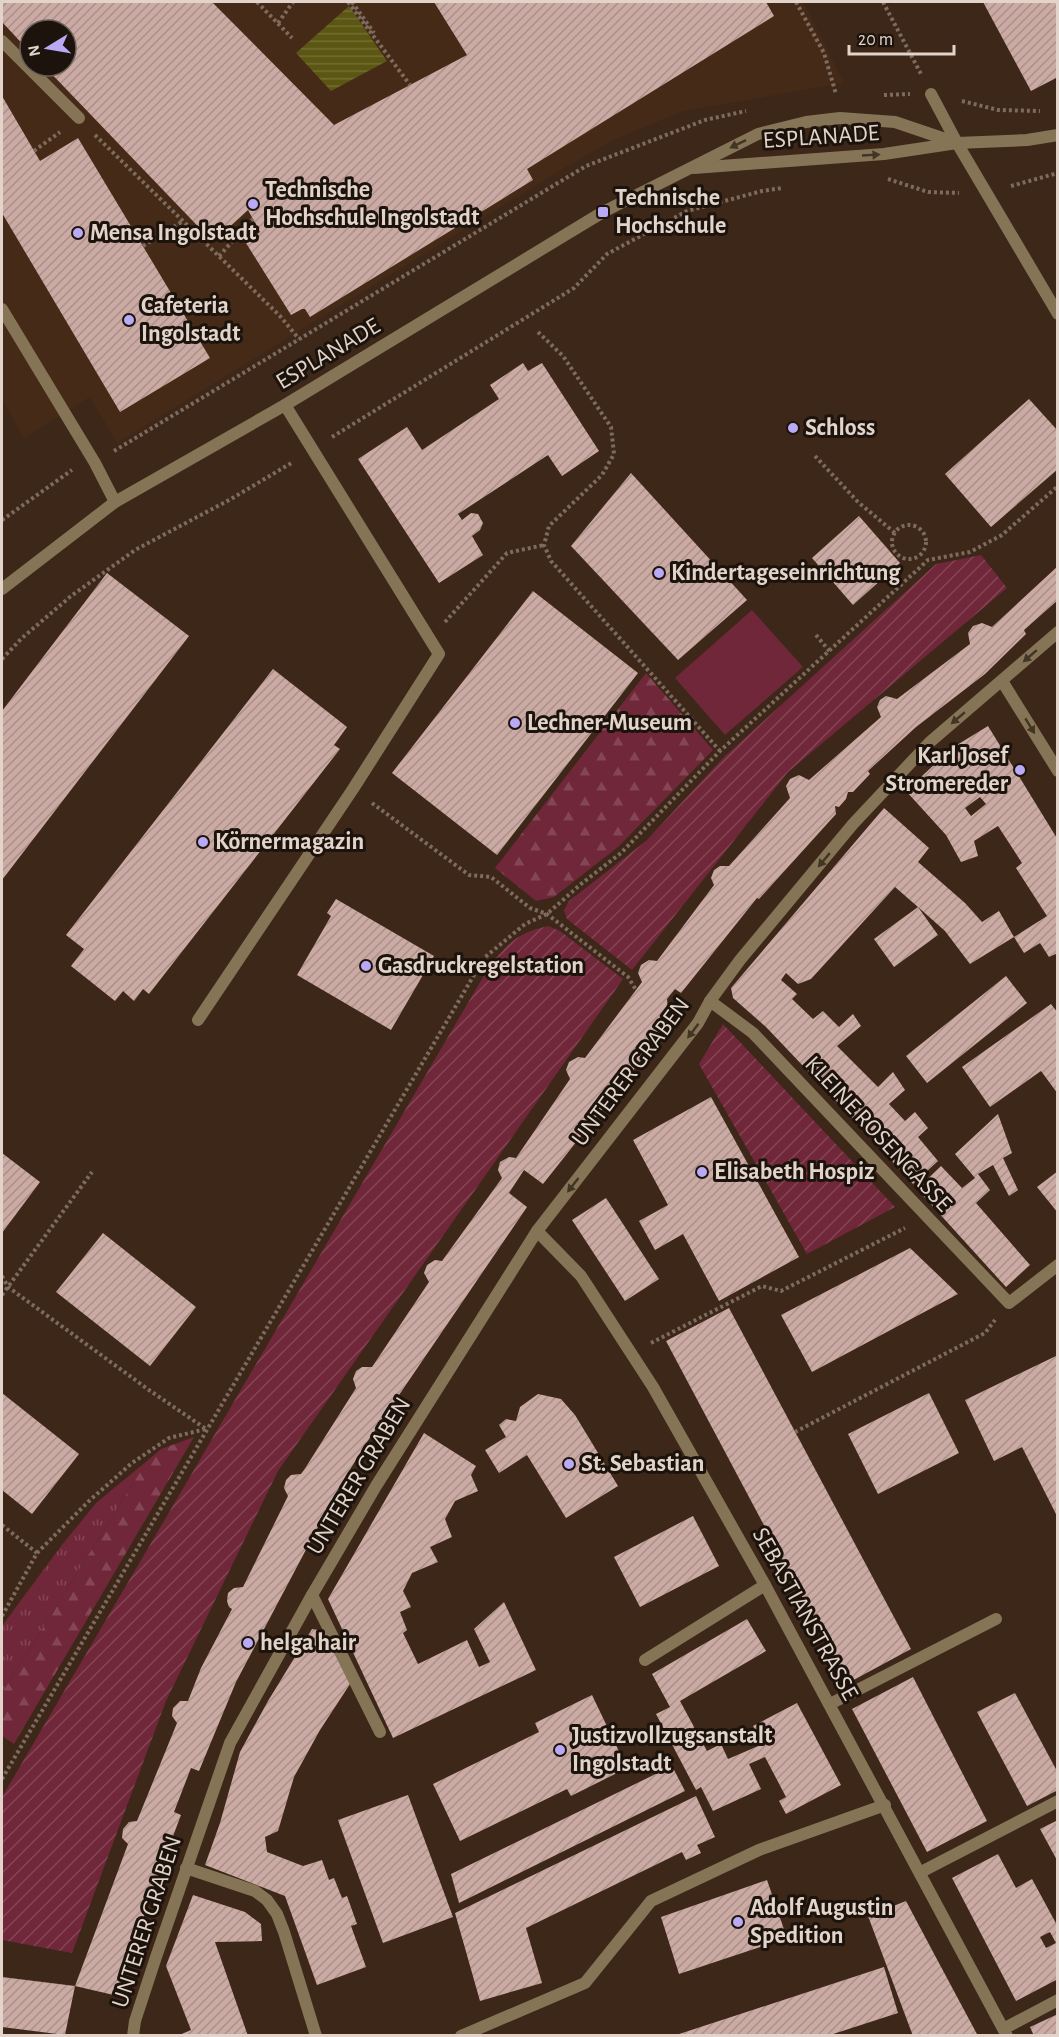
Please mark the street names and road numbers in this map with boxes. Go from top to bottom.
street label: ESPLANADE [762,121,880,153]
street label: ESPLANADE [272,313,385,394]
street label: UNTERER GRABEN [568,993,694,1151]
street label: KLEINE ROSENGASSE [800,1052,956,1217]
street label: UNTERER GRABEN [303,1393,415,1559]
street label: SEBASTIANSTRASSE [748,1524,863,1705]
street label: UNTERER GRABEN [108,1833,186,2011]

